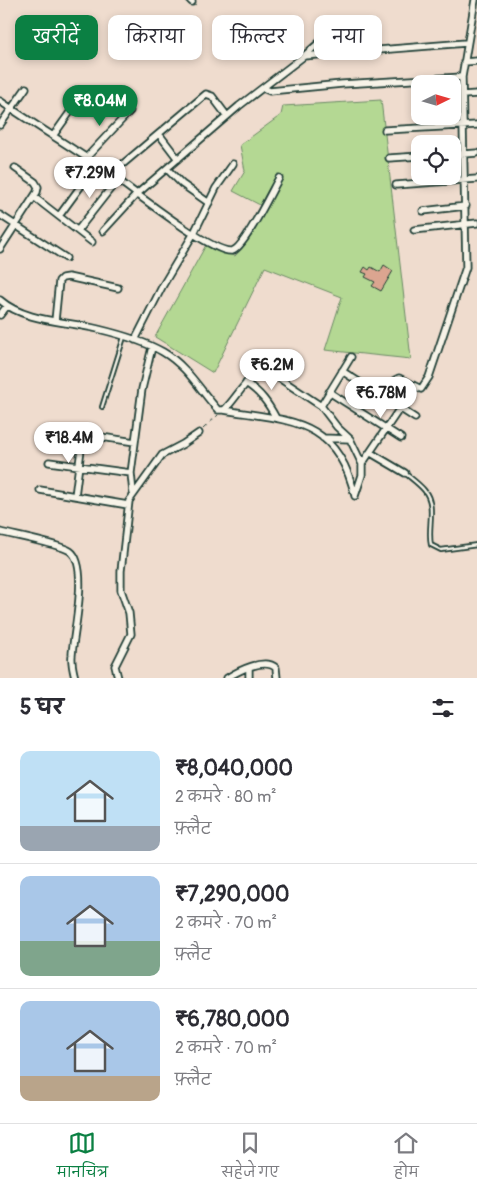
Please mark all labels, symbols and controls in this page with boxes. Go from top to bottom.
chip: खरीदें [15,15,98,60]
chip: किराया [108,15,202,60]
chip: फ़िल्टर [212,15,304,60]
chip: नया [314,15,382,60]
north arrow [411,75,461,125]
map controls [411,75,461,185]
pin: ₹8.04M [59,84,141,127]
text: ₹8.04M [74,91,126,111]
button: locate [411,135,461,185]
pin: ₹7.29M [49,156,131,199]
text: ₹7.29M [65,163,115,183]
pin: ₹6.2M [237,348,307,391]
text: ₹6.2M [251,355,293,375]
pin: ₹6.78M [340,376,422,419]
text: ₹6.78M [356,383,406,403]
pin: ₹18.4M [28,422,110,464]
text: ₹18.4M [45,428,93,448]
text: 5 घर [20,694,64,721]
icon: filters [429,694,457,722]
text: ₹8,040,000 [175,755,293,782]
icon: home [60,771,120,831]
text: 2 कमरे · 80 m² [175,787,277,807]
text: फ़्लैट [175,819,211,839]
text: ₹7,290,000 [175,881,289,908]
icon: home [60,896,120,956]
text: 2 कमरे · 70 m² [175,913,277,933]
text: फ़्लैट [175,945,211,965]
text: ₹6,780,000 [175,1006,290,1033]
icon: home [60,1021,120,1081]
text: 2 कमरे · 70 m² [175,1038,277,1058]
text: फ़्लैट [175,1070,211,1090]
tab: मानचित्र [57,1129,108,1188]
tab: सहेजे गए [221,1129,279,1188]
tab: होम [392,1129,420,1188]

